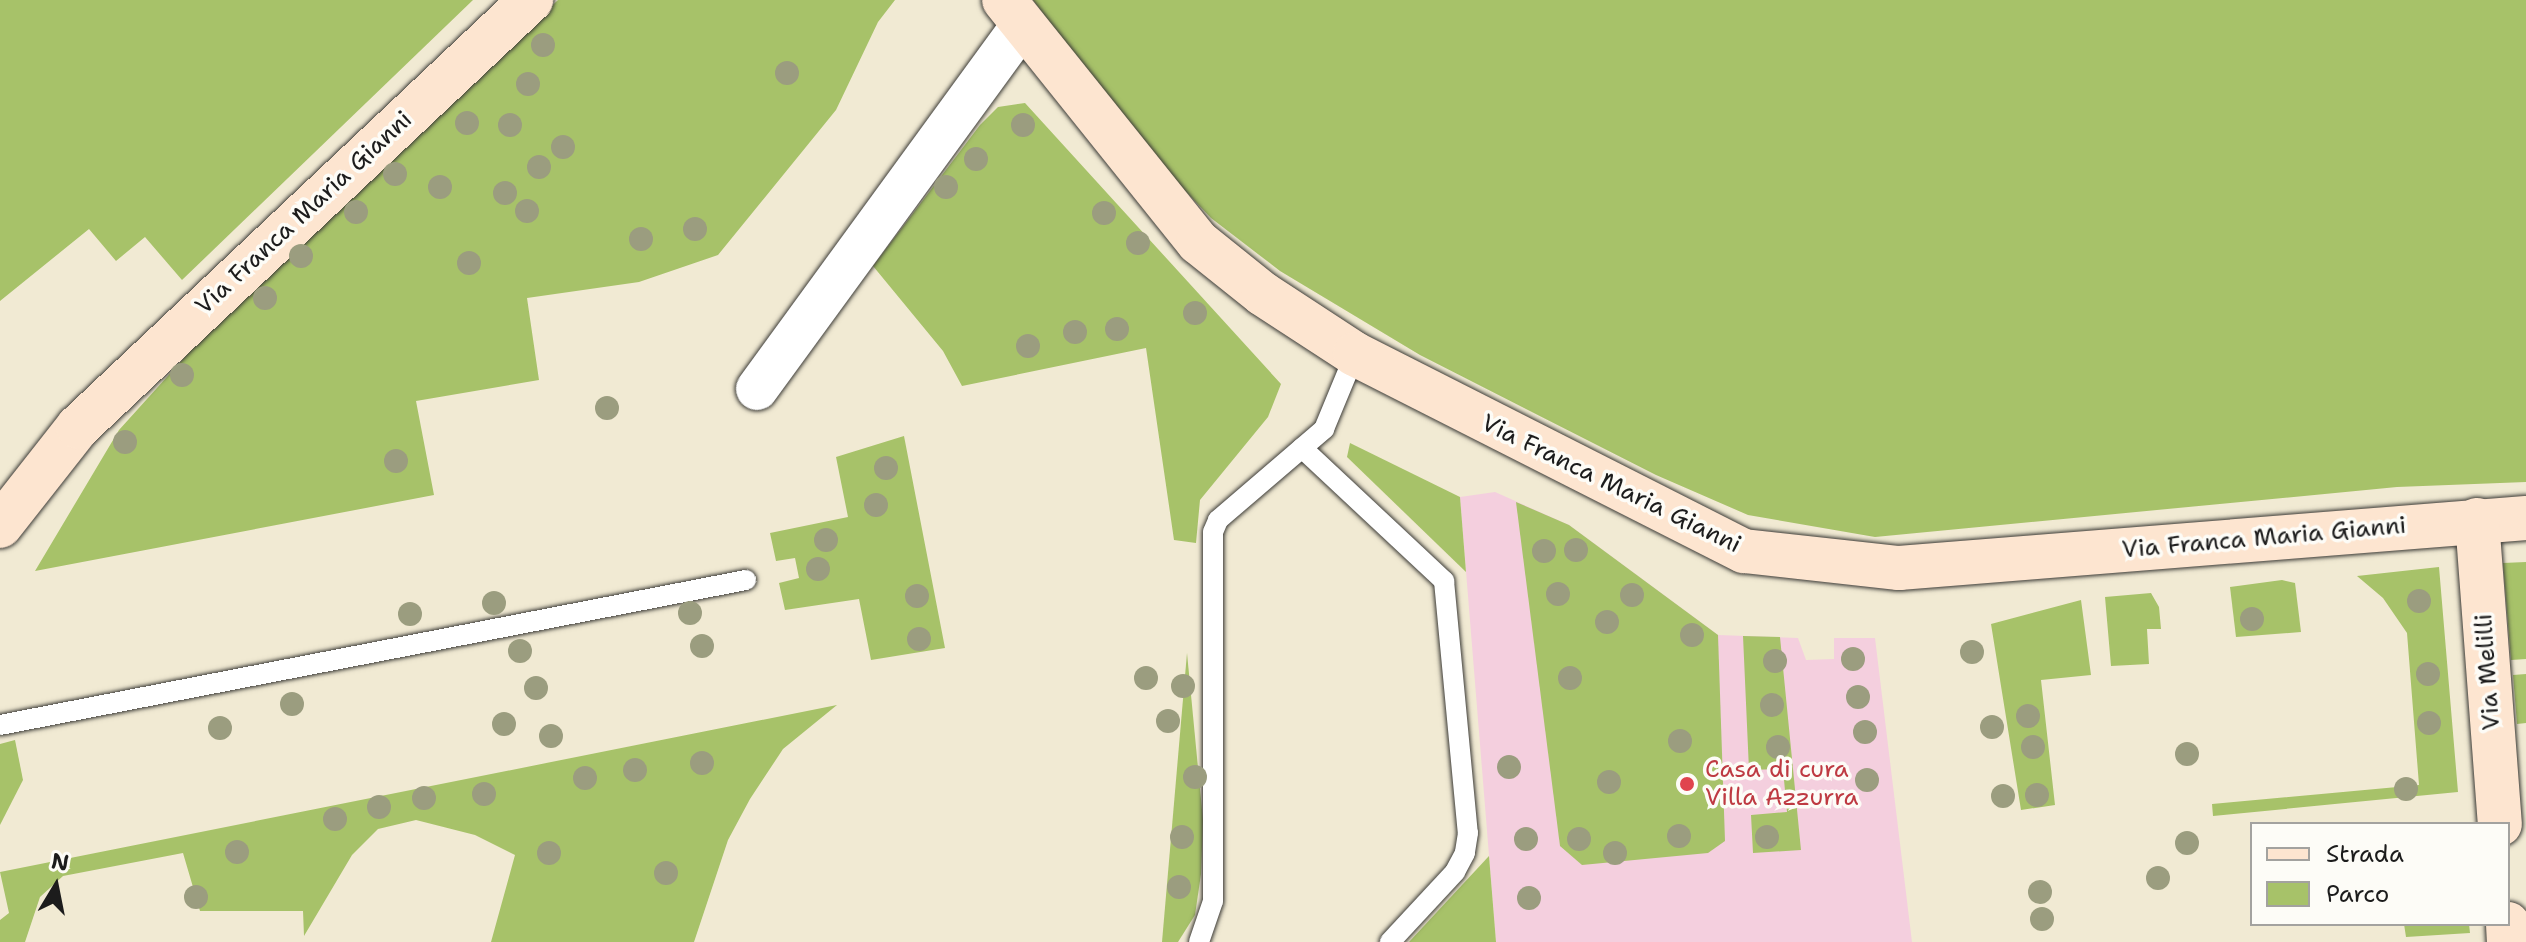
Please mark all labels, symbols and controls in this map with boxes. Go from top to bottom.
street label: Via Franca Maria Gianni [190,105,418,321]
street label: Via Franca Maria Gianni [1477,409,1745,559]
street label: Via Franca Maria Gianni [2121,511,2407,565]
street label: Via Melilli [2470,613,2506,731]
place label: Casa di cura Villa Azzurra [1705,756,1858,812]
marker: Casa di cura Villa Azzurra [1676,773,1698,795]
legend [2250,822,2510,926]
text: Strada [2326,838,2404,870]
north arrow [16,846,96,926]
text: N [49,846,71,878]
text: Parco [2326,878,2389,910]

